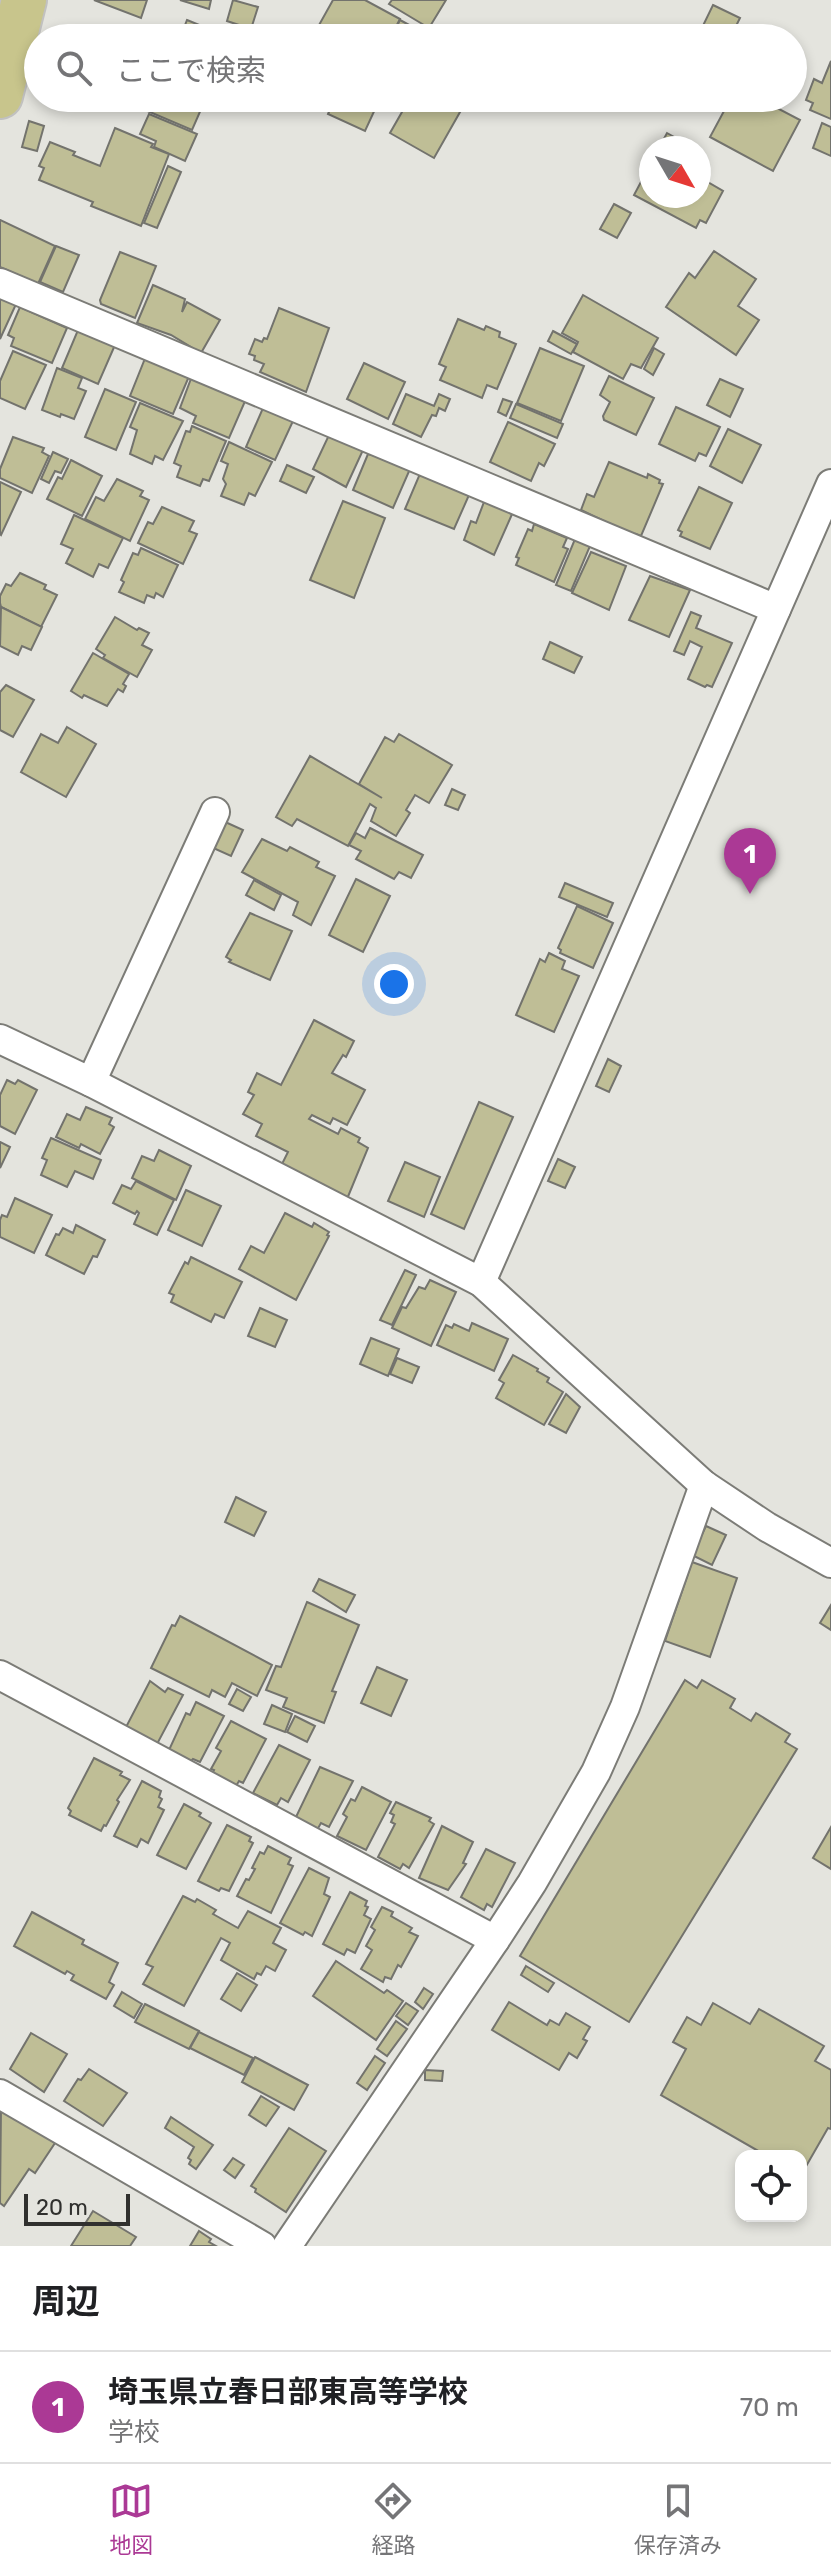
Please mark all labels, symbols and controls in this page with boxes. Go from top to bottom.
search box [24,24,807,112]
icon: search [52,46,96,90]
text: ここで検索 [116,53,266,89]
north arrow [639,136,711,208]
pin: 1 [724,828,776,894]
your location [374,964,414,1004]
map controls [735,2150,807,2222]
button: locate [735,2150,807,2222]
scale bar [24,2190,130,2226]
text: 20 m [36,2194,88,2221]
text: 周辺 [32,2281,100,2322]
text: 埼玉県立春日部東高等学校 [108,2374,468,2410]
text: 1 [52,2392,64,2423]
text: 70 m [740,2392,799,2423]
text: 学校 [108,2417,160,2448]
tab: 地図 [109,2479,153,2559]
tab: 経路 [371,2479,416,2559]
tab: 保存済み [634,2479,722,2559]

